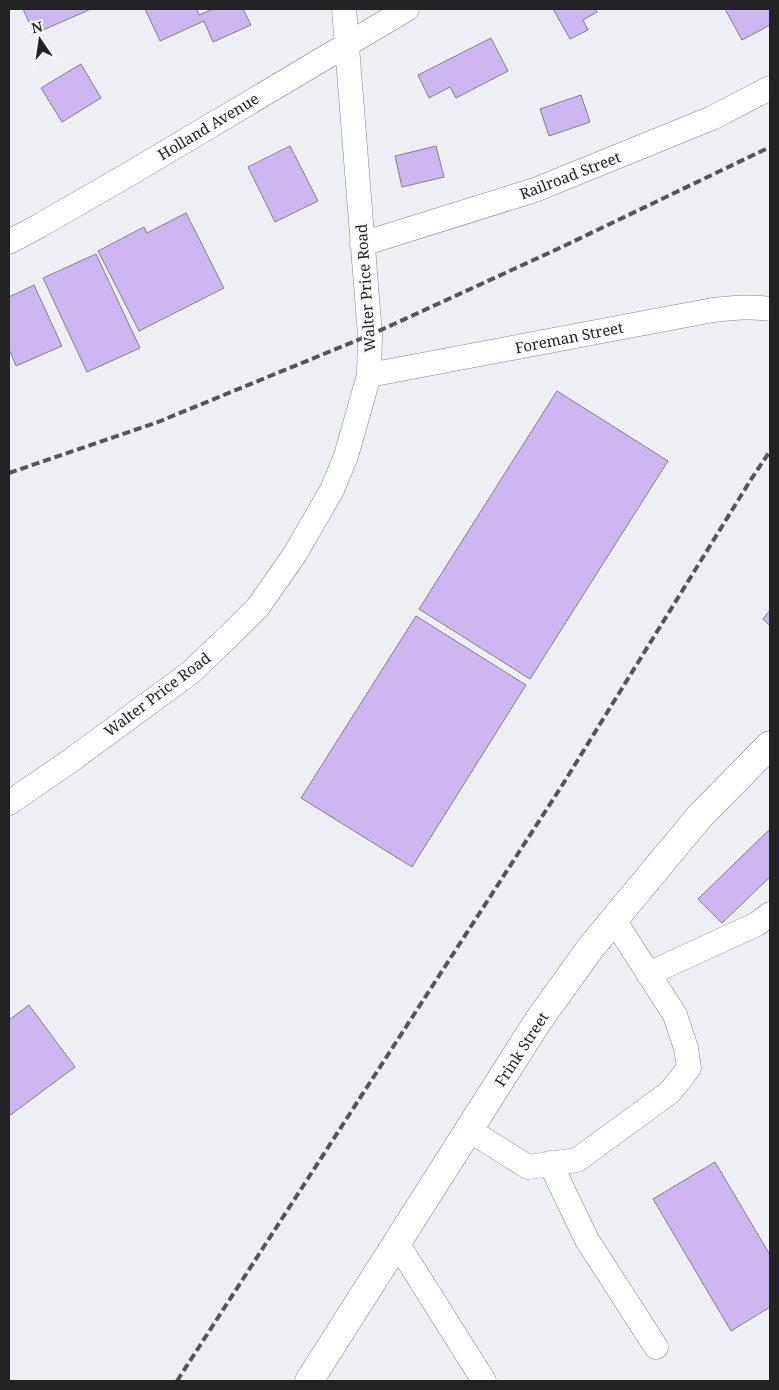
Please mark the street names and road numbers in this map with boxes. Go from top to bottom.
street label: Holland Avenue [154,88,262,164]
street label: Railroad Street [517,147,623,203]
street label: Walter Price Road [351,223,379,353]
street label: Foreman Street [513,317,625,357]
street label: Walter Price Road [100,647,214,741]
street label: Frink Street [489,1008,553,1090]

